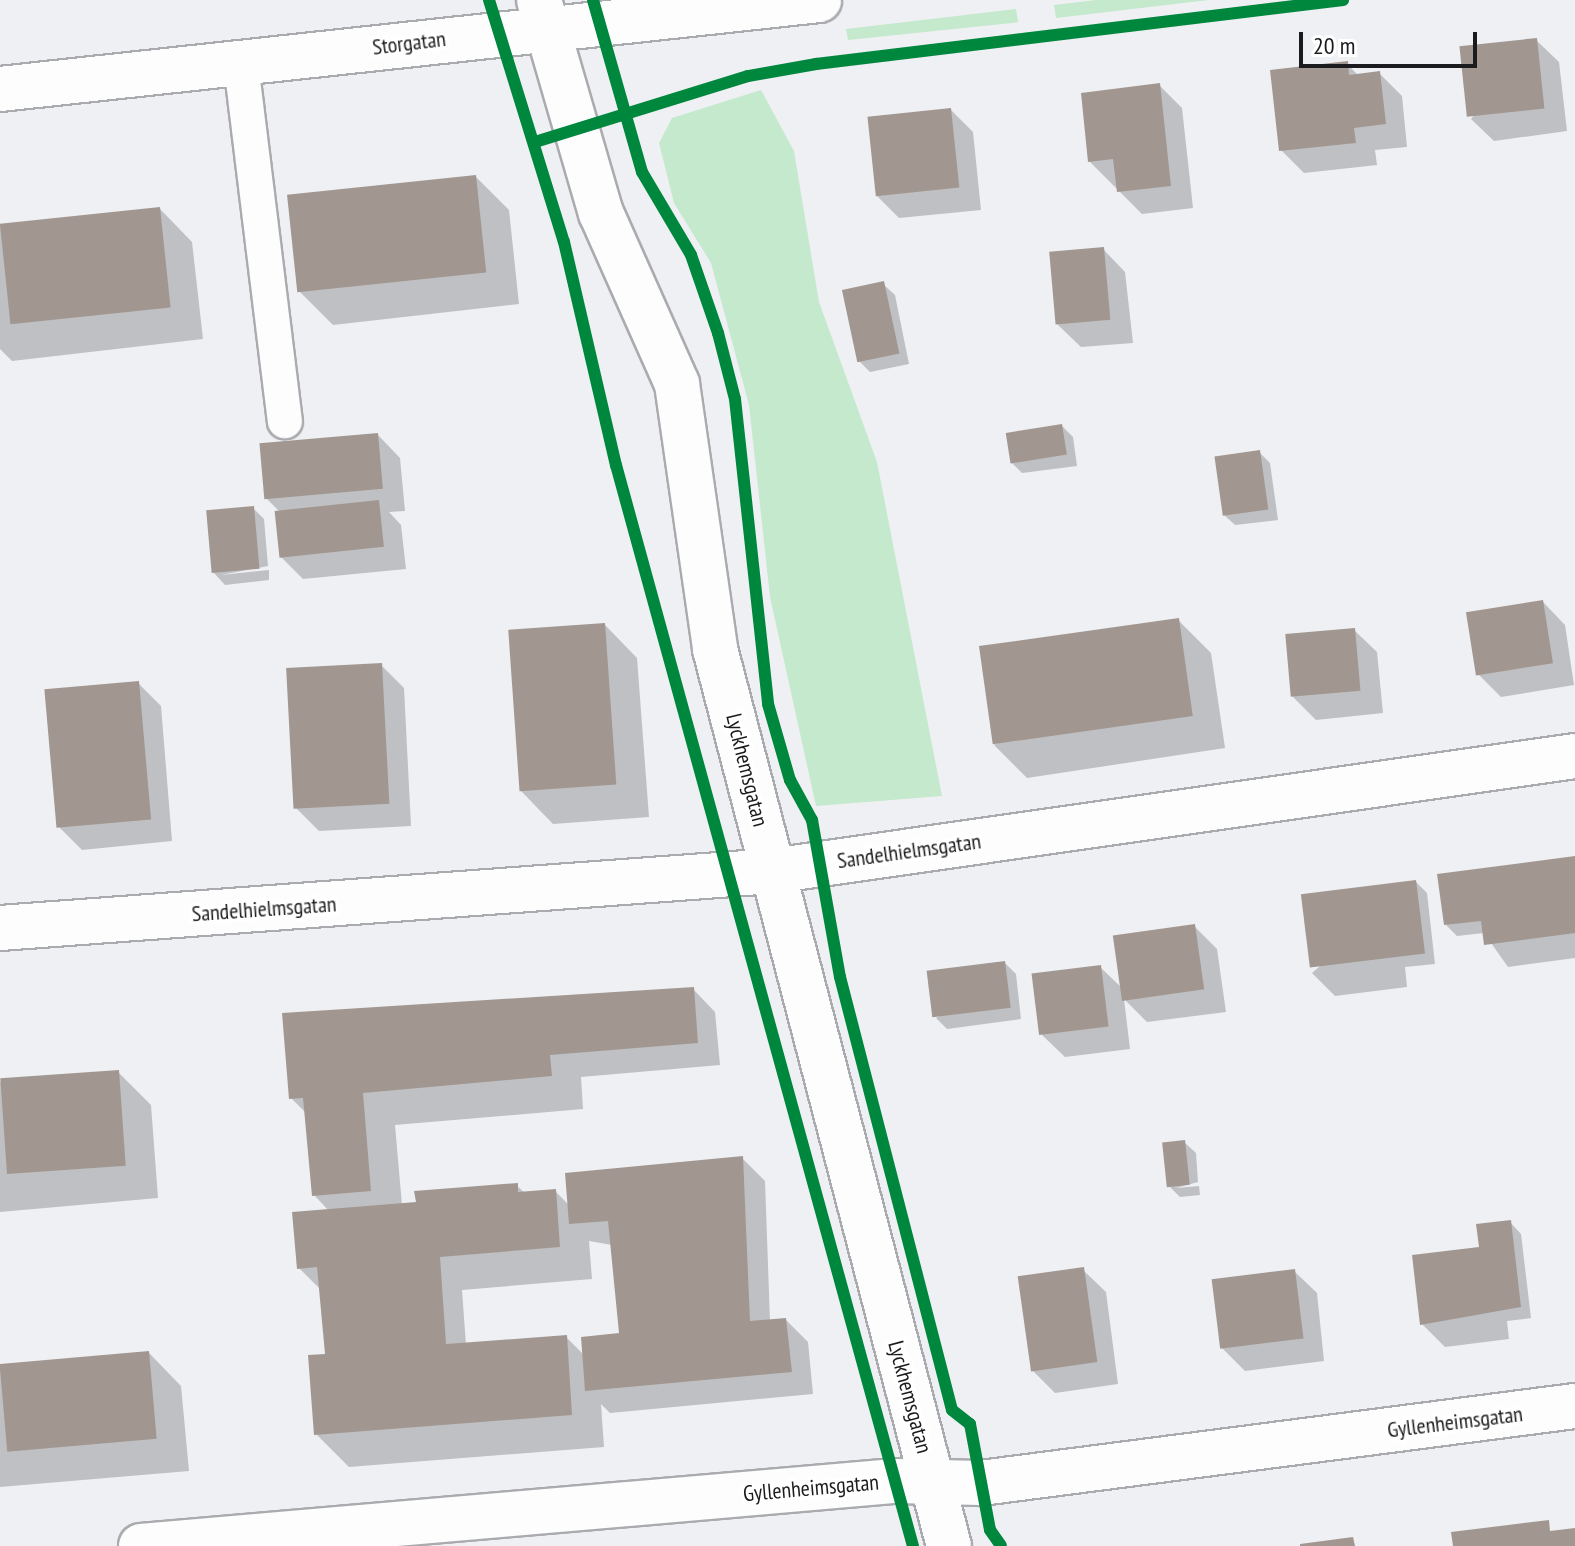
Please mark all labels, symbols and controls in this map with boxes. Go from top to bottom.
scale bar [1303,16,1481,66]
street label: Storgatan [371,25,447,61]
text: 20 m [1313,30,1355,61]
street label: Lyckhemsgatan [720,711,774,829]
street label: Sandelhielmsgatan [835,828,983,874]
street label: Sandelhielmsgatan [191,891,337,927]
street label: Lyckhemsgatan [882,1338,938,1456]
street label: Gyllenheimsgatan [1386,1401,1524,1443]
street label: Gyllenheimsgatan [742,1469,880,1507]

